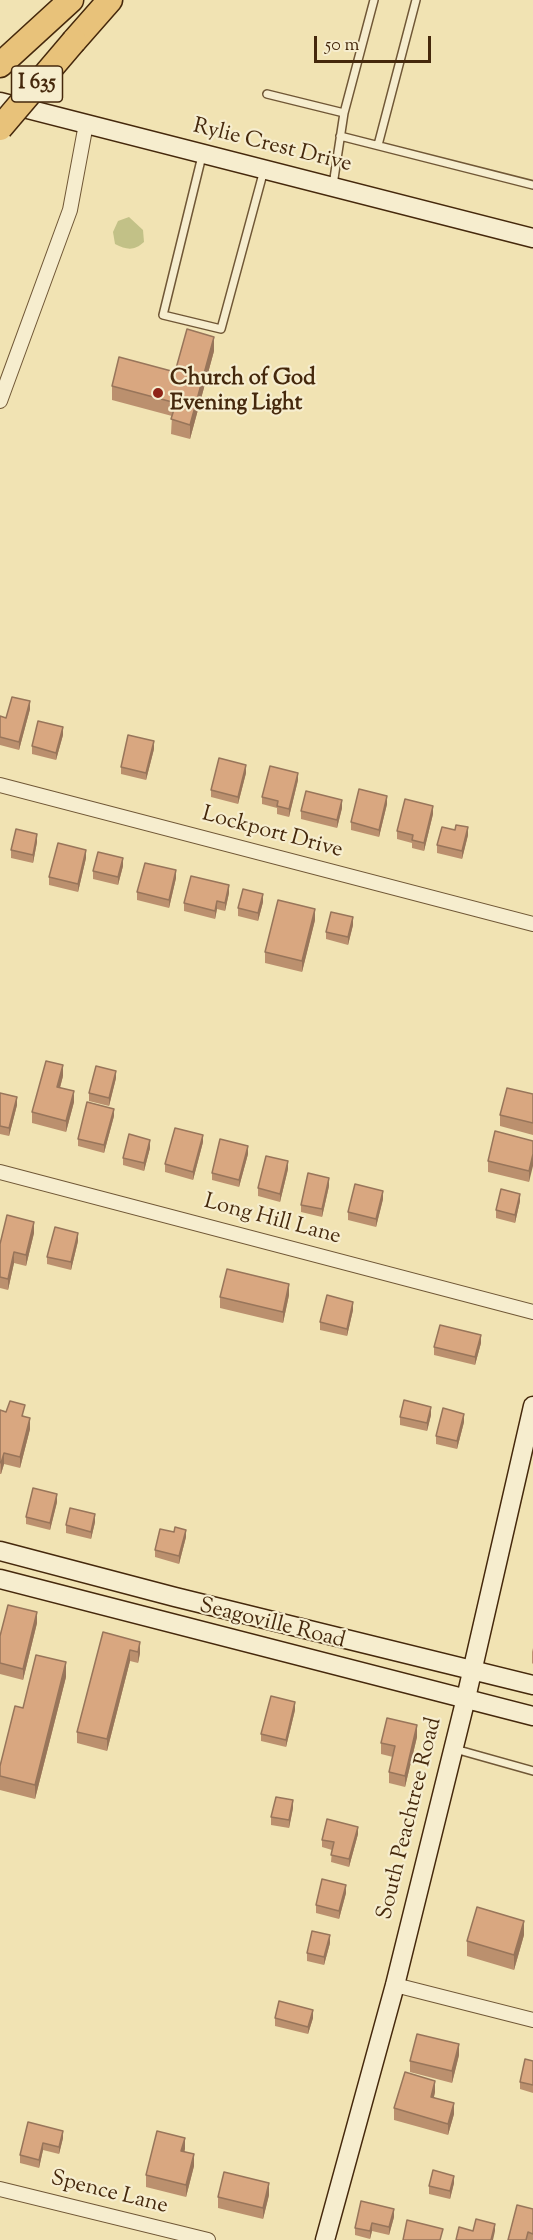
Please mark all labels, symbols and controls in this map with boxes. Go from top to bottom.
scale bar [317,24,434,62]
text: 50 m [325,33,359,59]
road number: I 635 [12,66,63,102]
street label: Rylie Crest Drive [190,115,354,179]
place label: Church of God Evening Light [170,367,316,418]
marker: Church of God Evening Light [151,386,165,400]
street label: Lockport Drive [199,803,345,865]
street label: Long Hill Lane [201,1190,343,1252]
street label: Seagoville Road [196,1594,348,1656]
street label: South Peachtree Road [373,1715,449,1923]
street label: Spence Lane [48,2167,170,2221]

